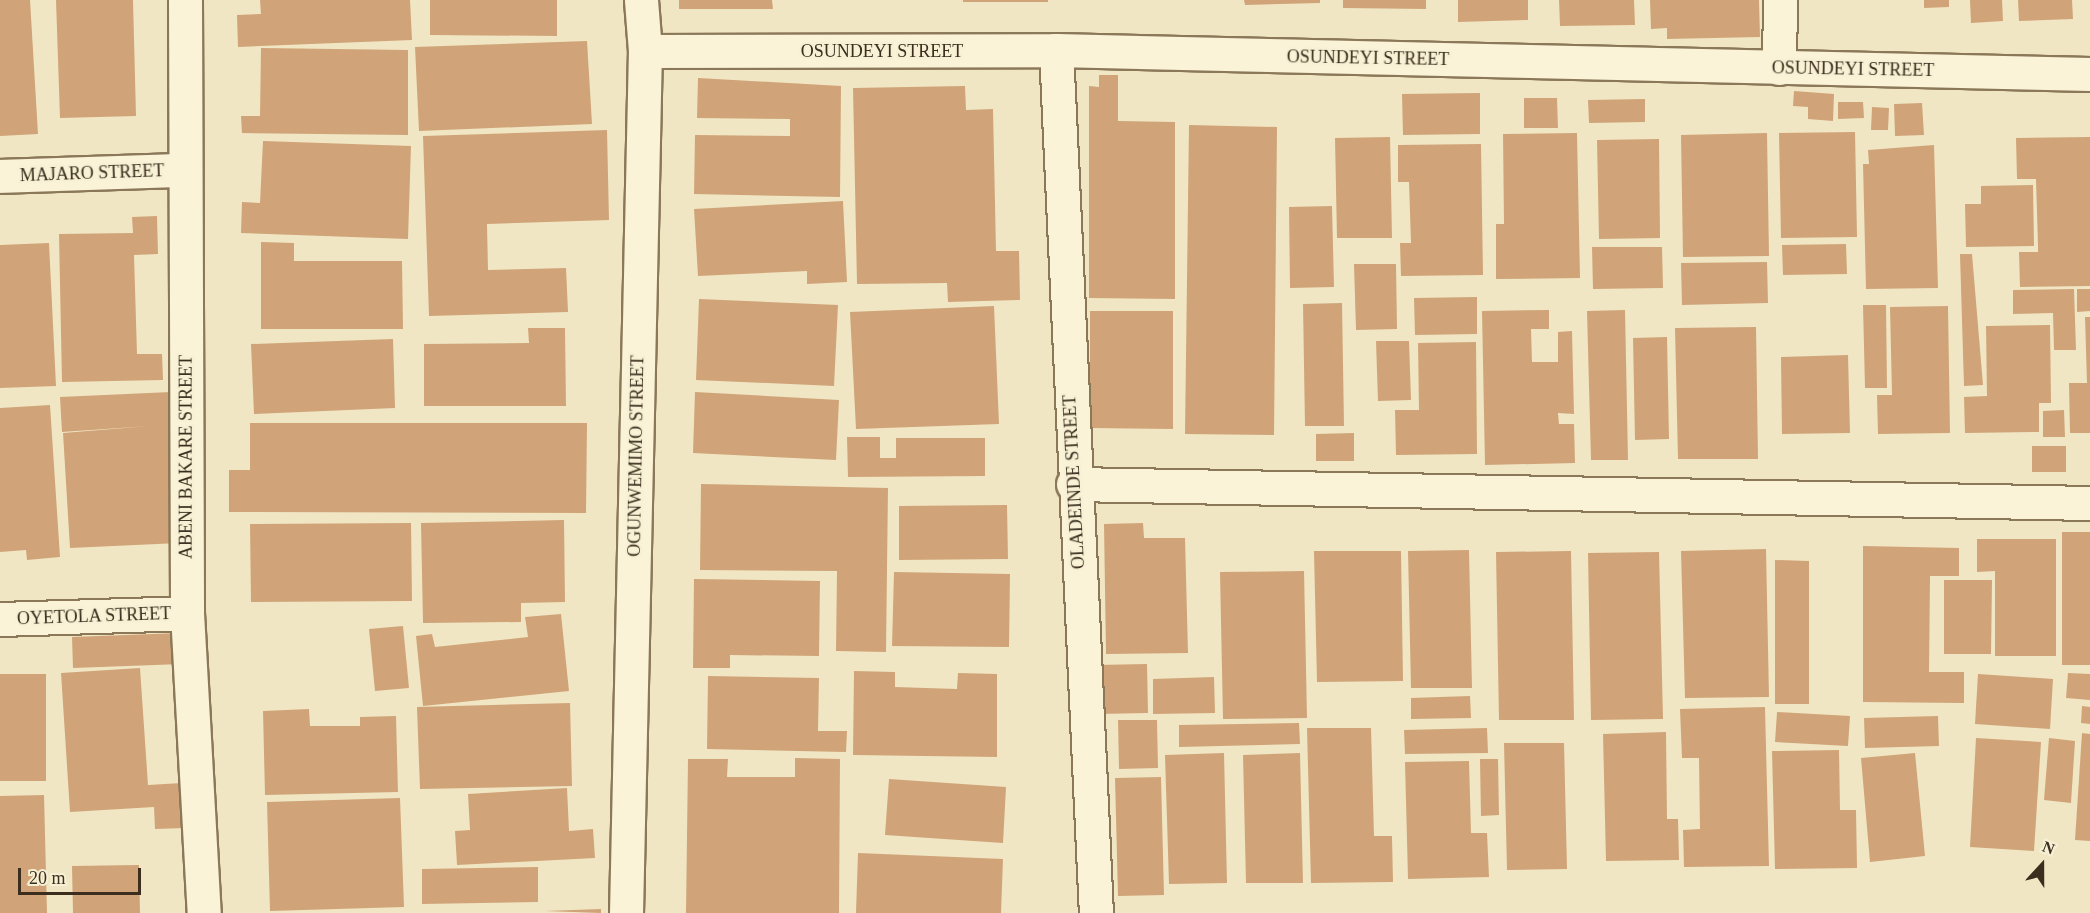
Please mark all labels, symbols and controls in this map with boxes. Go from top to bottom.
street label: OSUNDEYI STREET [801,40,963,62]
street label: OSUNDEYI STREET [1287,46,1449,70]
street label: OSUNDEYI STREET [1772,57,1934,81]
street label: MAJARO STREET [19,160,165,186]
street label: ABENI BAKARE STREET [175,355,197,559]
street label: OGUNWEMIMO STREET [623,355,649,557]
street label: OLADEINDE STREET [1059,394,1089,570]
street label: OYETOLA STREET [16,602,172,630]
north arrow [2012,835,2072,895]
text: N [2040,838,2057,858]
scale bar [21,856,144,894]
text: 20 m [29,868,66,888]

